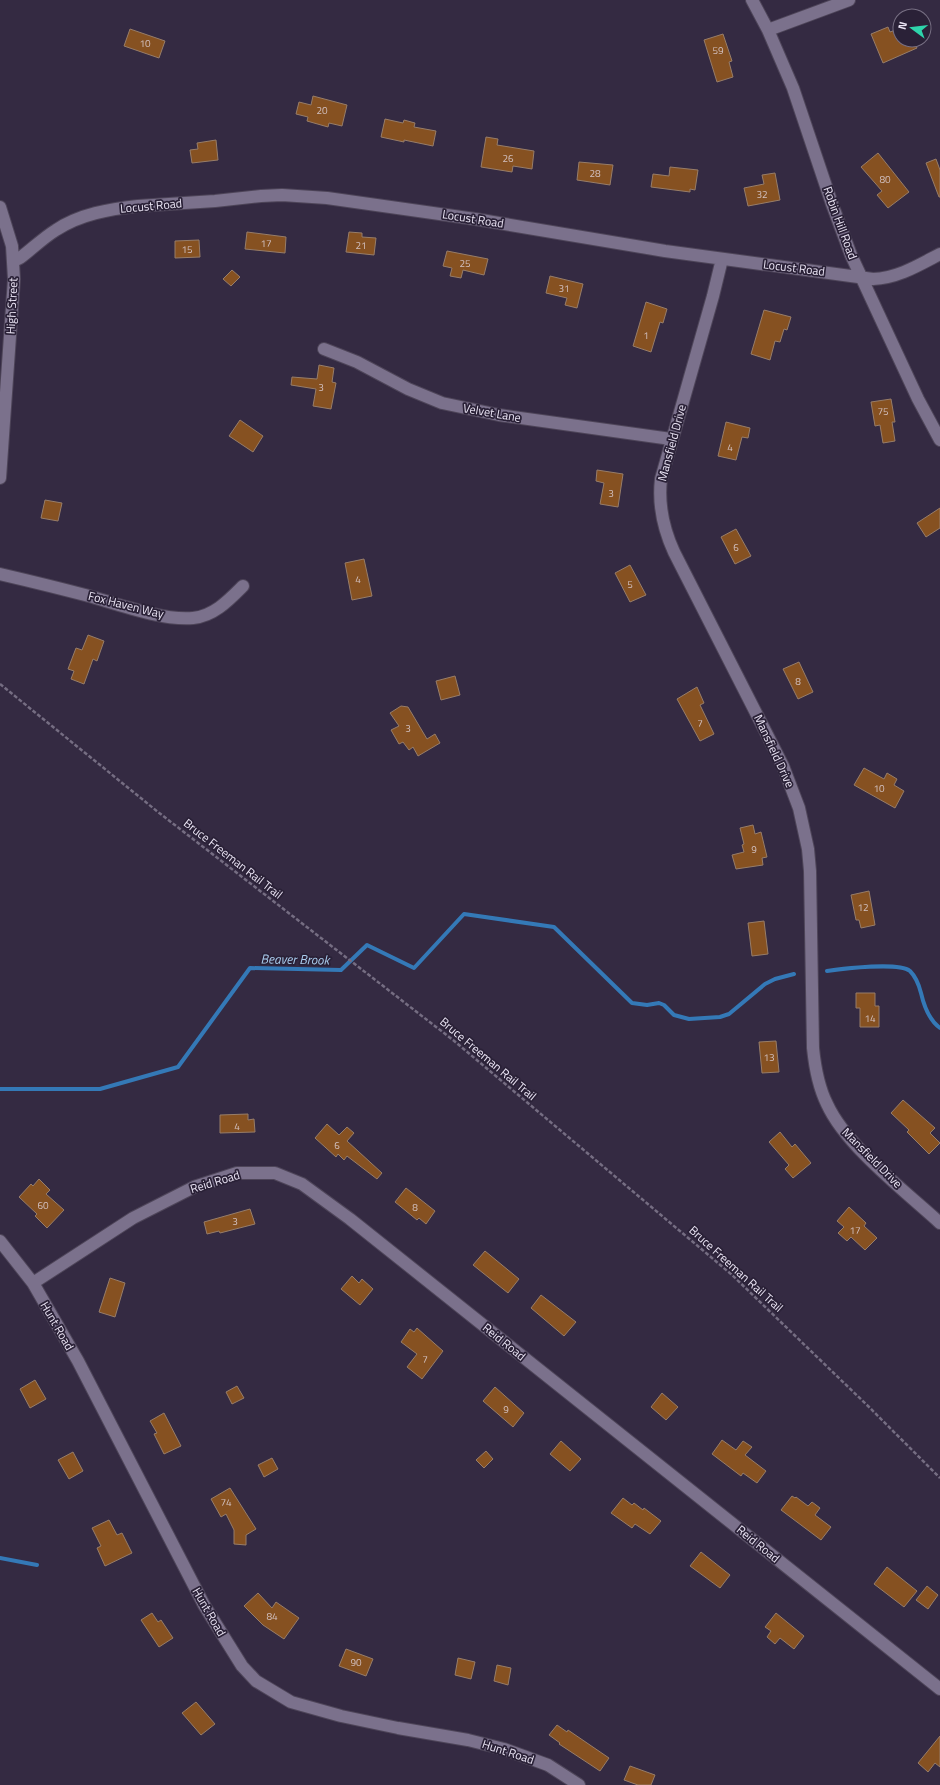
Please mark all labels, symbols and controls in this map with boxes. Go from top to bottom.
north arrow [892,8,932,48]
text: N [894,20,911,31]
house number: 10 [139,36,151,51]
house number: 59 [712,43,724,58]
house number: 20 [316,103,328,118]
house number: 26 [502,151,514,166]
house number: 28 [589,166,601,181]
house number: 80 [879,172,891,187]
street label: Robin Hill Road [818,184,862,262]
house number: 32 [756,187,768,202]
street label: Locust Road [119,193,183,218]
street label: Locust Road [441,204,505,233]
house number: 17 [260,236,272,251]
house number: 21 [355,238,367,253]
house number: 15 [181,242,193,257]
street label: Locust Road [762,254,826,281]
house number: 25 [459,256,471,271]
street label: High Street [1,276,23,335]
house number: 31 [558,281,570,296]
house number: 1 [643,328,649,343]
house number: 3 [318,380,324,395]
street label: Velvet Lane [462,398,522,427]
street label: Mansfield Drive [652,402,691,483]
house number: 75 [877,404,889,419]
house number: 4 [727,440,733,455]
house number: 3 [608,486,614,501]
house number: 6 [733,540,739,555]
house number: 4 [355,572,361,587]
house number: 5 [627,577,633,592]
street label: Fox Haven Way [86,586,166,623]
house number: 8 [795,674,801,689]
street label: Mansfield Drive [749,711,800,791]
house number: 7 [697,716,703,731]
house number: 3 [405,721,411,736]
house number: 10 [873,781,885,796]
street label: Bruce Freeman Rail Trail [180,814,287,903]
house number: 9 [751,842,757,857]
house number: 12 [857,900,869,915]
water label: Beaver Brook [260,948,332,970]
house number: 14 [864,1011,876,1026]
street label: Bruce Freeman Rail Trail [436,1012,541,1105]
house number: 13 [763,1050,775,1065]
house number: 4 [234,1119,240,1134]
street label: Mansfield Drive [838,1123,907,1192]
house number: 6 [334,1138,340,1153]
street label: Reid Road [188,1165,242,1198]
house number: 60 [37,1198,49,1213]
house number: 8 [412,1200,418,1215]
house number: 3 [232,1214,238,1229]
street label: Bruce Freeman Rail Trail [685,1221,788,1316]
house number: 17 [849,1223,861,1238]
street label: Hunt Road [36,1298,79,1354]
street label: Reid Road [479,1318,530,1365]
house number: 7 [422,1352,428,1367]
house number: 9 [503,1402,509,1417]
house number: 74 [220,1495,232,1510]
street label: Reid Road [733,1520,784,1567]
street label: Hunt Road [188,1584,231,1640]
house number: 84 [266,1609,278,1624]
house number: 90 [350,1655,362,1670]
street label: Hunt Road [480,1734,537,1769]

